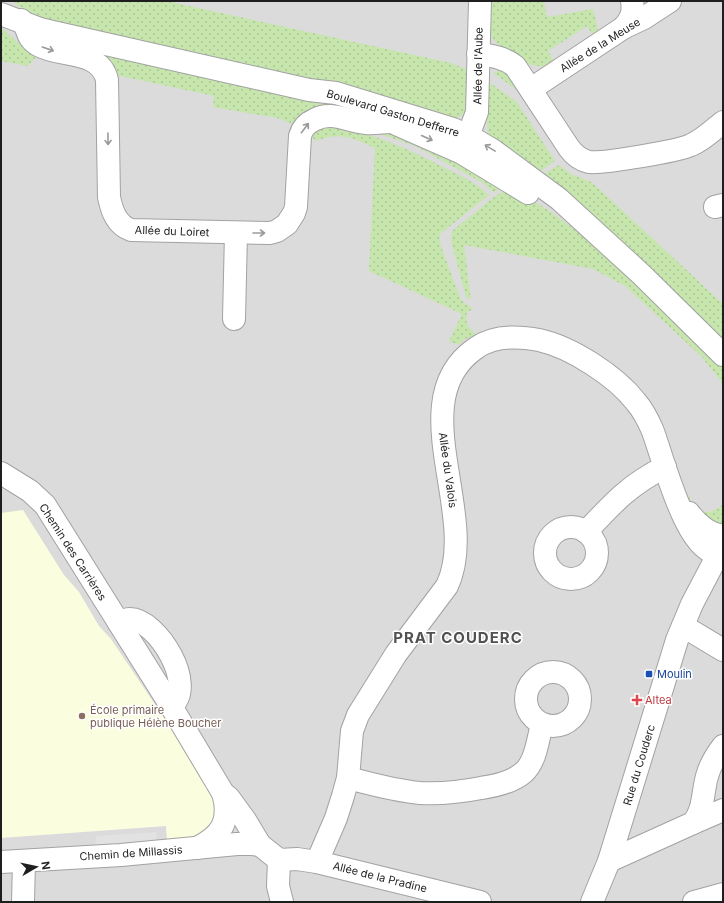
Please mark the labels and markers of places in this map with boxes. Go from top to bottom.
place label: Moulin [657,667,692,681]
marker: Moulin [644,669,654,679]
place label: Altea [645,693,672,707]
marker: Altea [632,695,642,705]
place label: École primaire publique Hélène Boucher [90,703,221,730]
marker: École primaire publique Hélène Boucher [77,711,87,721]

